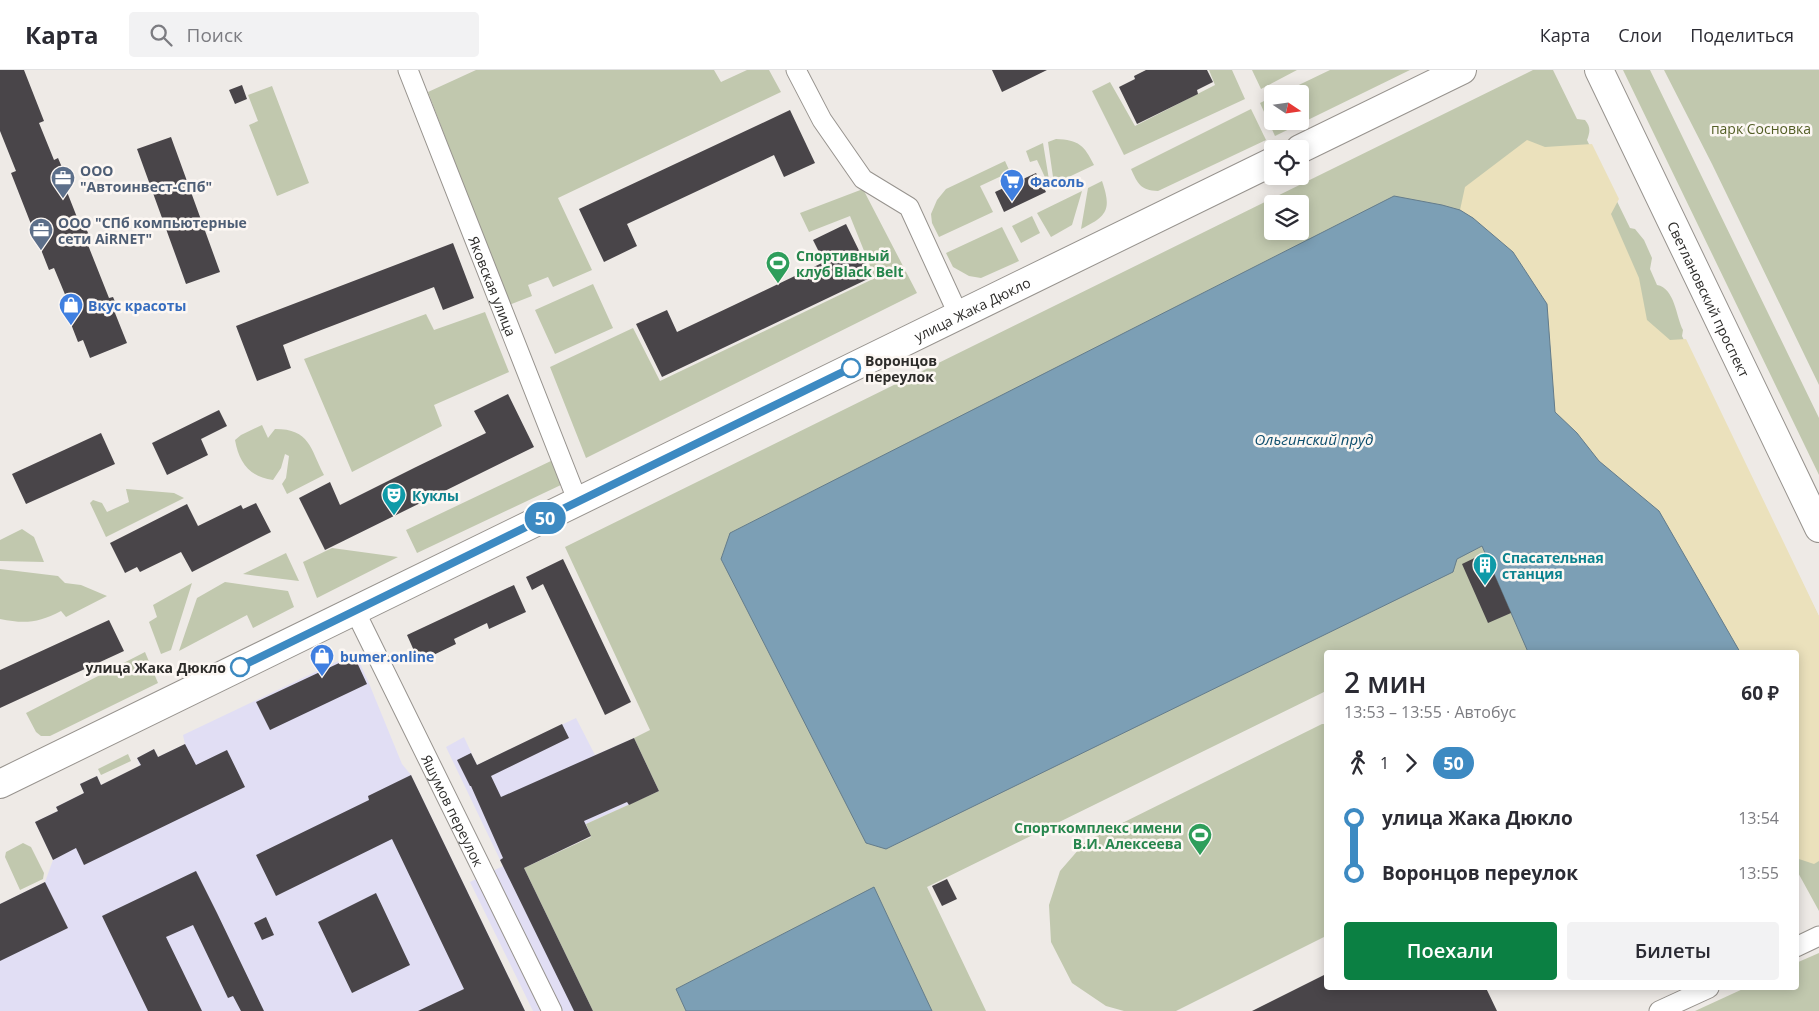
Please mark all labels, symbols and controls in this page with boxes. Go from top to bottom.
search box [129,12,479,57]
text: Карта [25,18,99,51]
icon: search [147,21,175,49]
text: Поиск [187,22,243,48]
text: Карта [1540,23,1590,47]
text: Слои [1618,23,1662,47]
text: Поделиться [1690,23,1794,47]
north arrow [1264,85,1309,130]
map controls [1264,85,1309,240]
park label: парк Сосновка [1711,119,1811,138]
button: locate [1264,140,1309,185]
place label: ООО "Автоинвест-СПб" [80,161,212,196]
office icon: ООО "Автоинвест-СПб" [50,165,76,199]
supermarket icon: Фасоль [999,168,1025,202]
place label: Фасоль [1030,172,1084,191]
button: layers [1264,195,1309,240]
place label: ООО "СПб компьютерные сети AiRNET" [58,213,247,248]
office icon: ООО "СПб компьютерные сети AiRNET" [28,217,54,251]
street label: Светлановский проспект [1663,218,1755,380]
street label: Яковская улица [465,233,521,339]
place label: Спортивный клуб Black Belt [796,246,904,281]
sports icon: Спортивный клуб Black Belt [765,250,791,284]
street label: улица Жака Дюкло [911,272,1033,345]
shop icon: Вкус красоты [58,292,84,326]
place label: Вкус красоты [88,296,186,315]
place label: Воронцов переулок [865,351,937,386]
marker: Воронцов переулок [841,358,861,378]
water label: Ольгинский пруд [1255,429,1373,449]
theatre icon: Куклы [381,482,407,516]
place label: Куклы [412,486,459,505]
line badge: 50 [522,502,568,534]
text: 50 [535,506,555,530]
place label: Спасательная станция [1502,548,1604,583]
building icon: Спасательная станция [1472,552,1498,586]
shop icon: bumer.online [309,643,335,677]
place label: bumer.online [340,647,434,666]
marker: улица Жака Дюкло [230,657,250,677]
place label: улица Жака Дюкло [85,658,226,677]
text: 2 мин [1344,663,1427,701]
text: 60 ₽ [1741,680,1779,706]
text: 13:53 – 13:55 · Автобус [1344,701,1516,723]
icon: walk [1344,749,1372,777]
icon: forward [1397,749,1425,777]
street label: Яшумов переулок [418,751,489,870]
text: 50 [1443,751,1464,775]
text: 1 [1380,752,1389,774]
text: улица Жака Дюкло [1382,805,1573,831]
text: 13:54 [1738,807,1779,829]
place label: Спорткомплекс имени В.И. Алексеева [1014,818,1182,853]
sports icon: Спорткомплекс имени В.И. Алексеева [1187,822,1213,856]
text: Воронцов переулок [1382,860,1578,886]
text: 13:55 [1738,862,1779,884]
button: Поехали [1344,922,1557,980]
button: Билеты [1567,922,1779,980]

